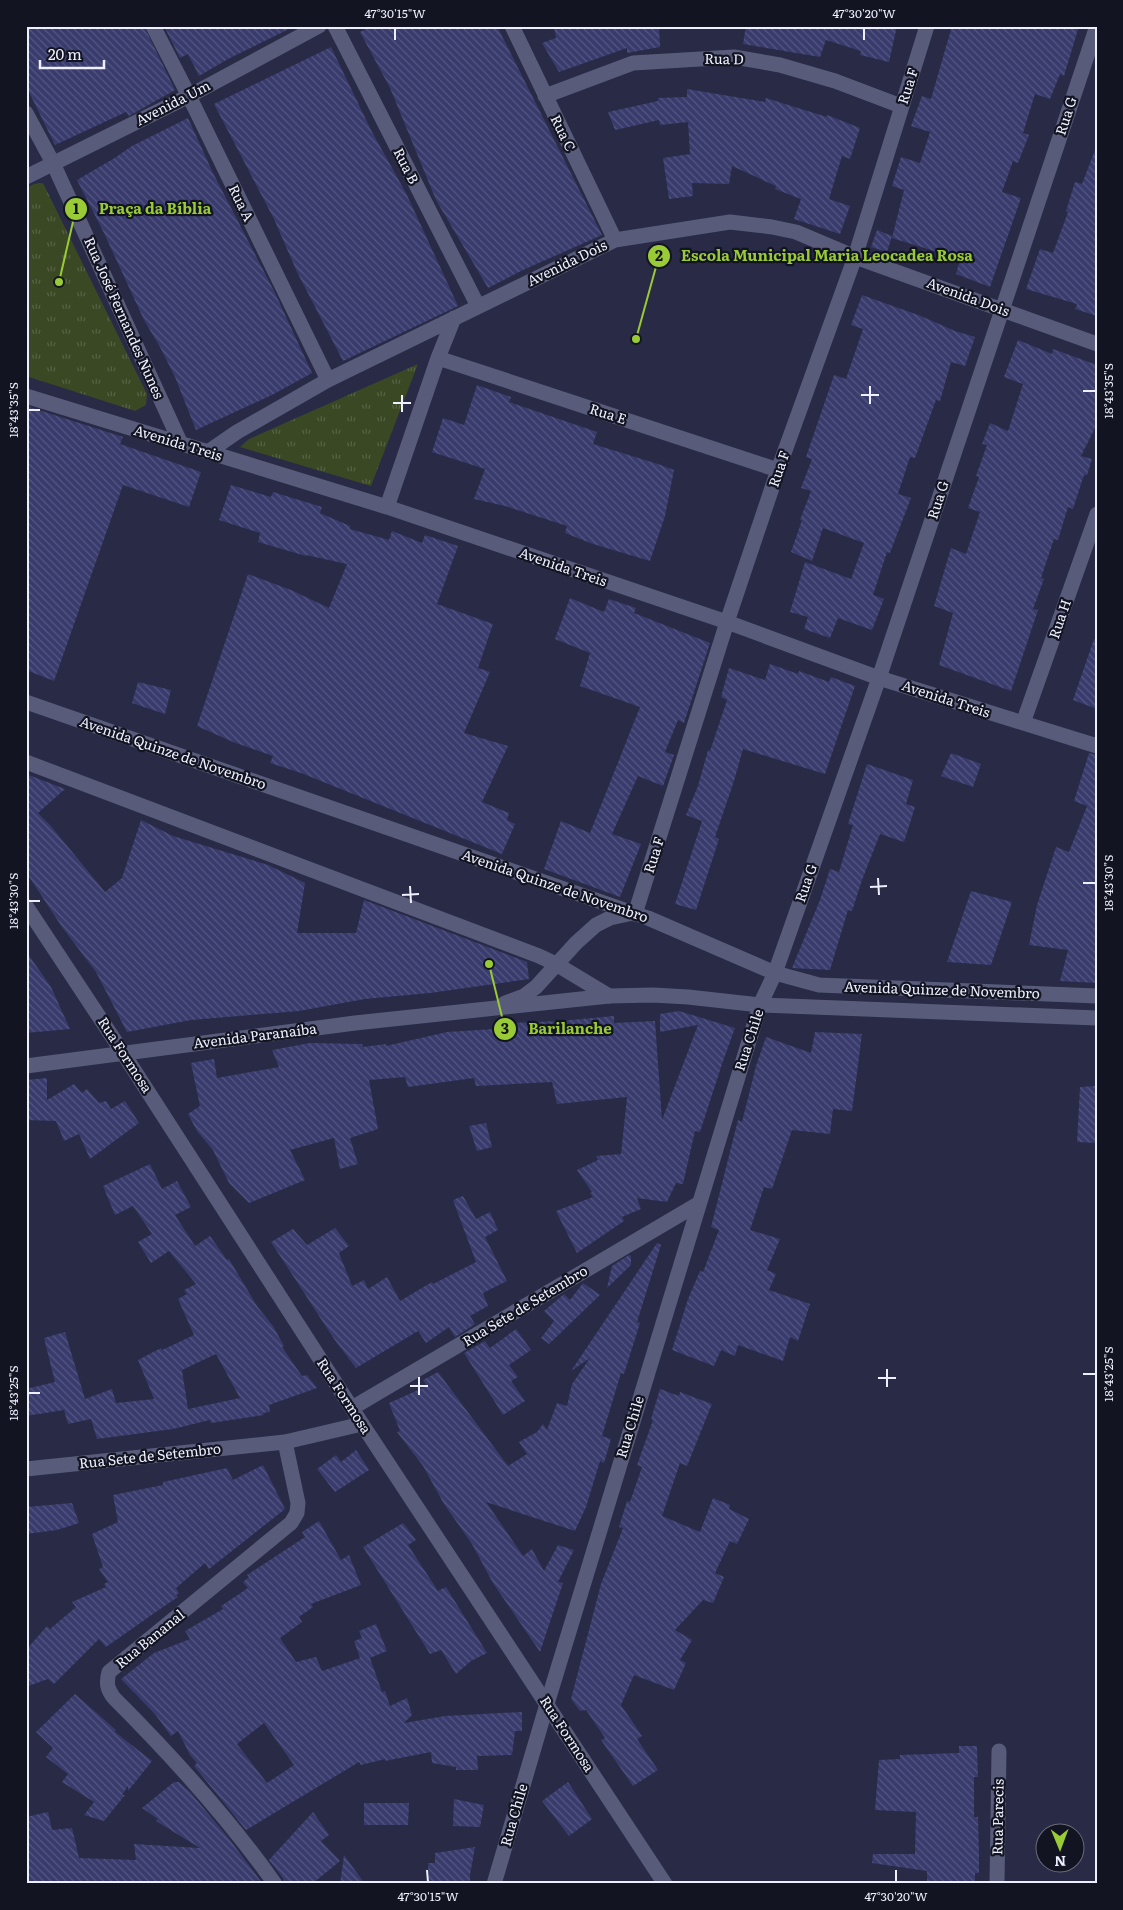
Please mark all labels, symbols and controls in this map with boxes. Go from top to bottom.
text: 47°30'15"W [364,4,426,22]
text: 47°30'20"W [832,4,896,22]
scale bar [40,38,104,70]
text: 20 m [48,42,82,65]
street label: Rua D [704,48,744,68]
street label: Rua F [892,64,922,107]
street label: Avenida Um [132,74,214,130]
street label: Rua G [1049,93,1081,137]
street label: Rua C [546,111,581,154]
street label: Rua B [389,144,424,187]
street label: Rua A [224,181,260,225]
callout: Praça da Bíblia [63,194,221,224]
text: 1 [73,196,79,219]
text: Praça da Bíblia [99,196,212,219]
street label: Rua José Fernandes Nunes [80,233,170,402]
street label: Avenida Dois [523,234,610,290]
callout: Escola Municipal Maria Leocadea Rosa [646,241,983,271]
text: 2 [655,243,663,266]
text: Escola Municipal Maria Leocadea Rosa [681,243,973,266]
street label: Avenida Dois [924,272,1013,320]
text: 18°43'35"S [1099,363,1117,419]
text: 18°43'35"S [4,382,22,438]
street label: Rua E [587,398,629,428]
street label: Avenida Treis [132,419,225,465]
street label: Rua F [763,447,794,490]
street label: Rua G [921,477,953,521]
street label: Avenida Treis [517,542,610,590]
street label: Rua H [1043,596,1075,641]
street label: Avenida Treis [900,674,993,722]
street label: Avenida Quinze de Novembro [77,711,269,793]
street label: Rua F [638,833,668,876]
street label: Avenida Quinze de Novembro [459,844,651,926]
text: 18°43'30"S [1099,855,1117,911]
street label: Rua G [789,860,821,904]
text: 18°43'30"S [4,873,22,929]
street label: Avenida Quinze de Novembro [844,976,1040,1002]
street label: Rua Chile [729,1006,767,1073]
street label: Rua Formosa [94,1013,158,1097]
callout: Barilanche [493,1014,621,1044]
text: 3 [501,1016,509,1039]
text: Barilanche [528,1016,612,1039]
street label: Avenida Paranaíba [192,1017,318,1052]
street label: Rua Sete de Setembro [458,1260,591,1350]
text: 18°43'25"S [1099,1346,1117,1402]
street label: Rua Formosa [313,1354,377,1438]
text: 18°43'25"S [4,1365,22,1421]
street label: Rua Chile [610,1393,648,1460]
street label: Rua Sete de Setembro [78,1438,222,1472]
street label: Rua Bananal [111,1604,188,1672]
street label: Rua Formosa [536,1692,600,1776]
street label: Rua Parecis [986,1779,1008,1855]
street label: Rua Chile [495,1781,531,1848]
north arrow [1036,1822,1086,1872]
text: N [1054,1852,1066,1872]
text: 47°30'15"W [397,1887,459,1905]
text: 47°30'20"W [864,1887,928,1905]

